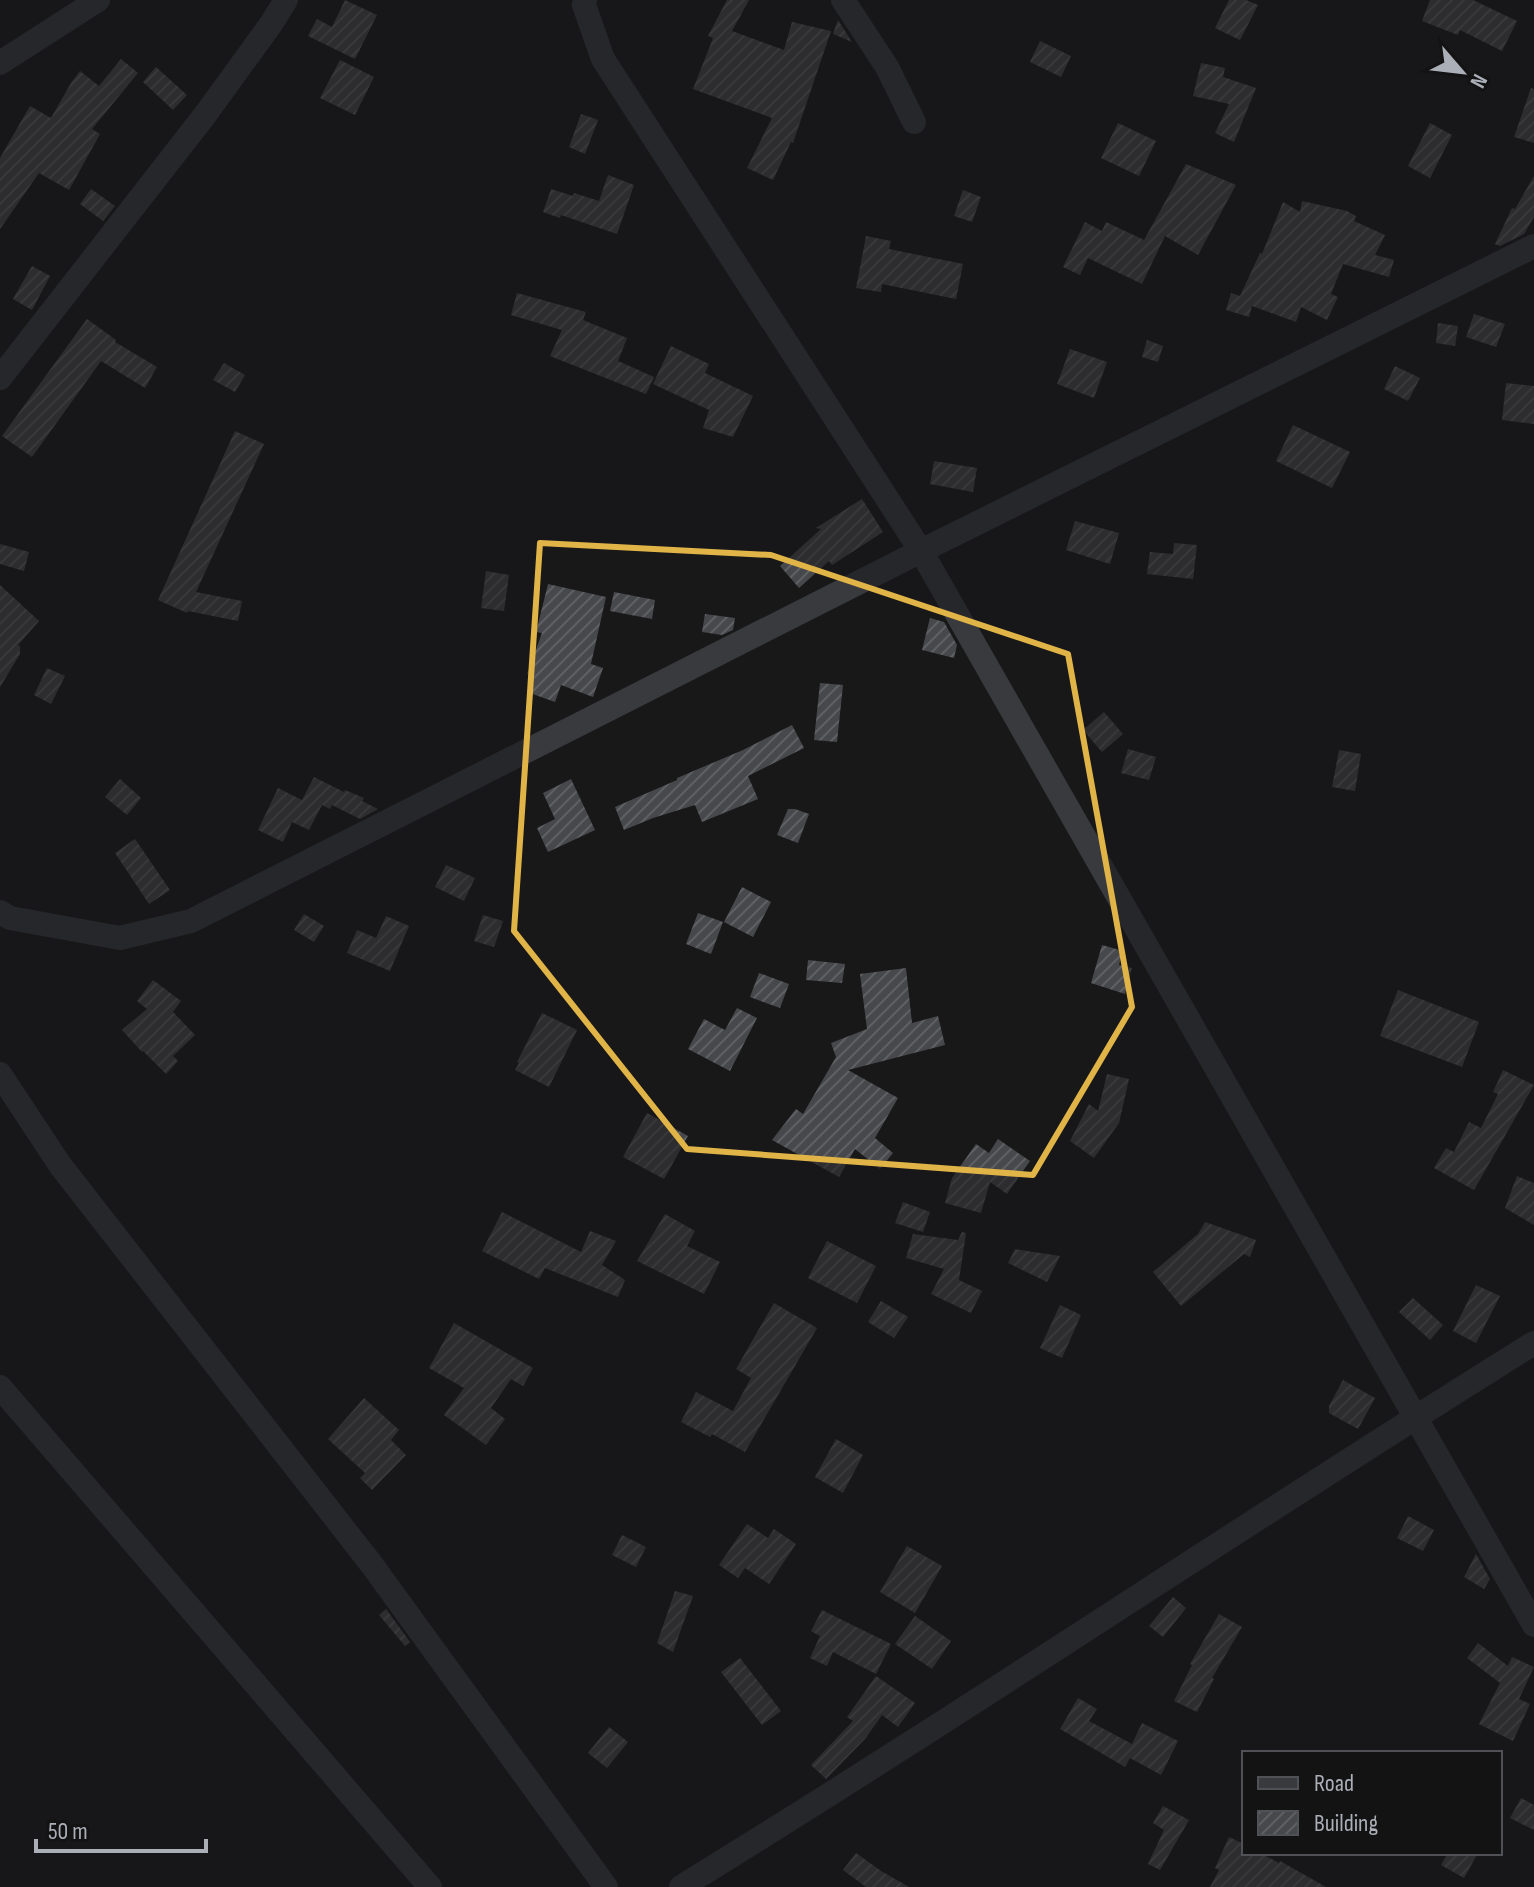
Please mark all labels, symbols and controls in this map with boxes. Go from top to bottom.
north arrow [1422,32,1502,112]
text: N [1464,69,1493,92]
legend [1242,1751,1502,1855]
text: Road [1314,1769,1354,1798]
scale bar [36,1803,206,1853]
text: Building [1314,1809,1378,1838]
text: 50 m [48,1817,88,1846]

